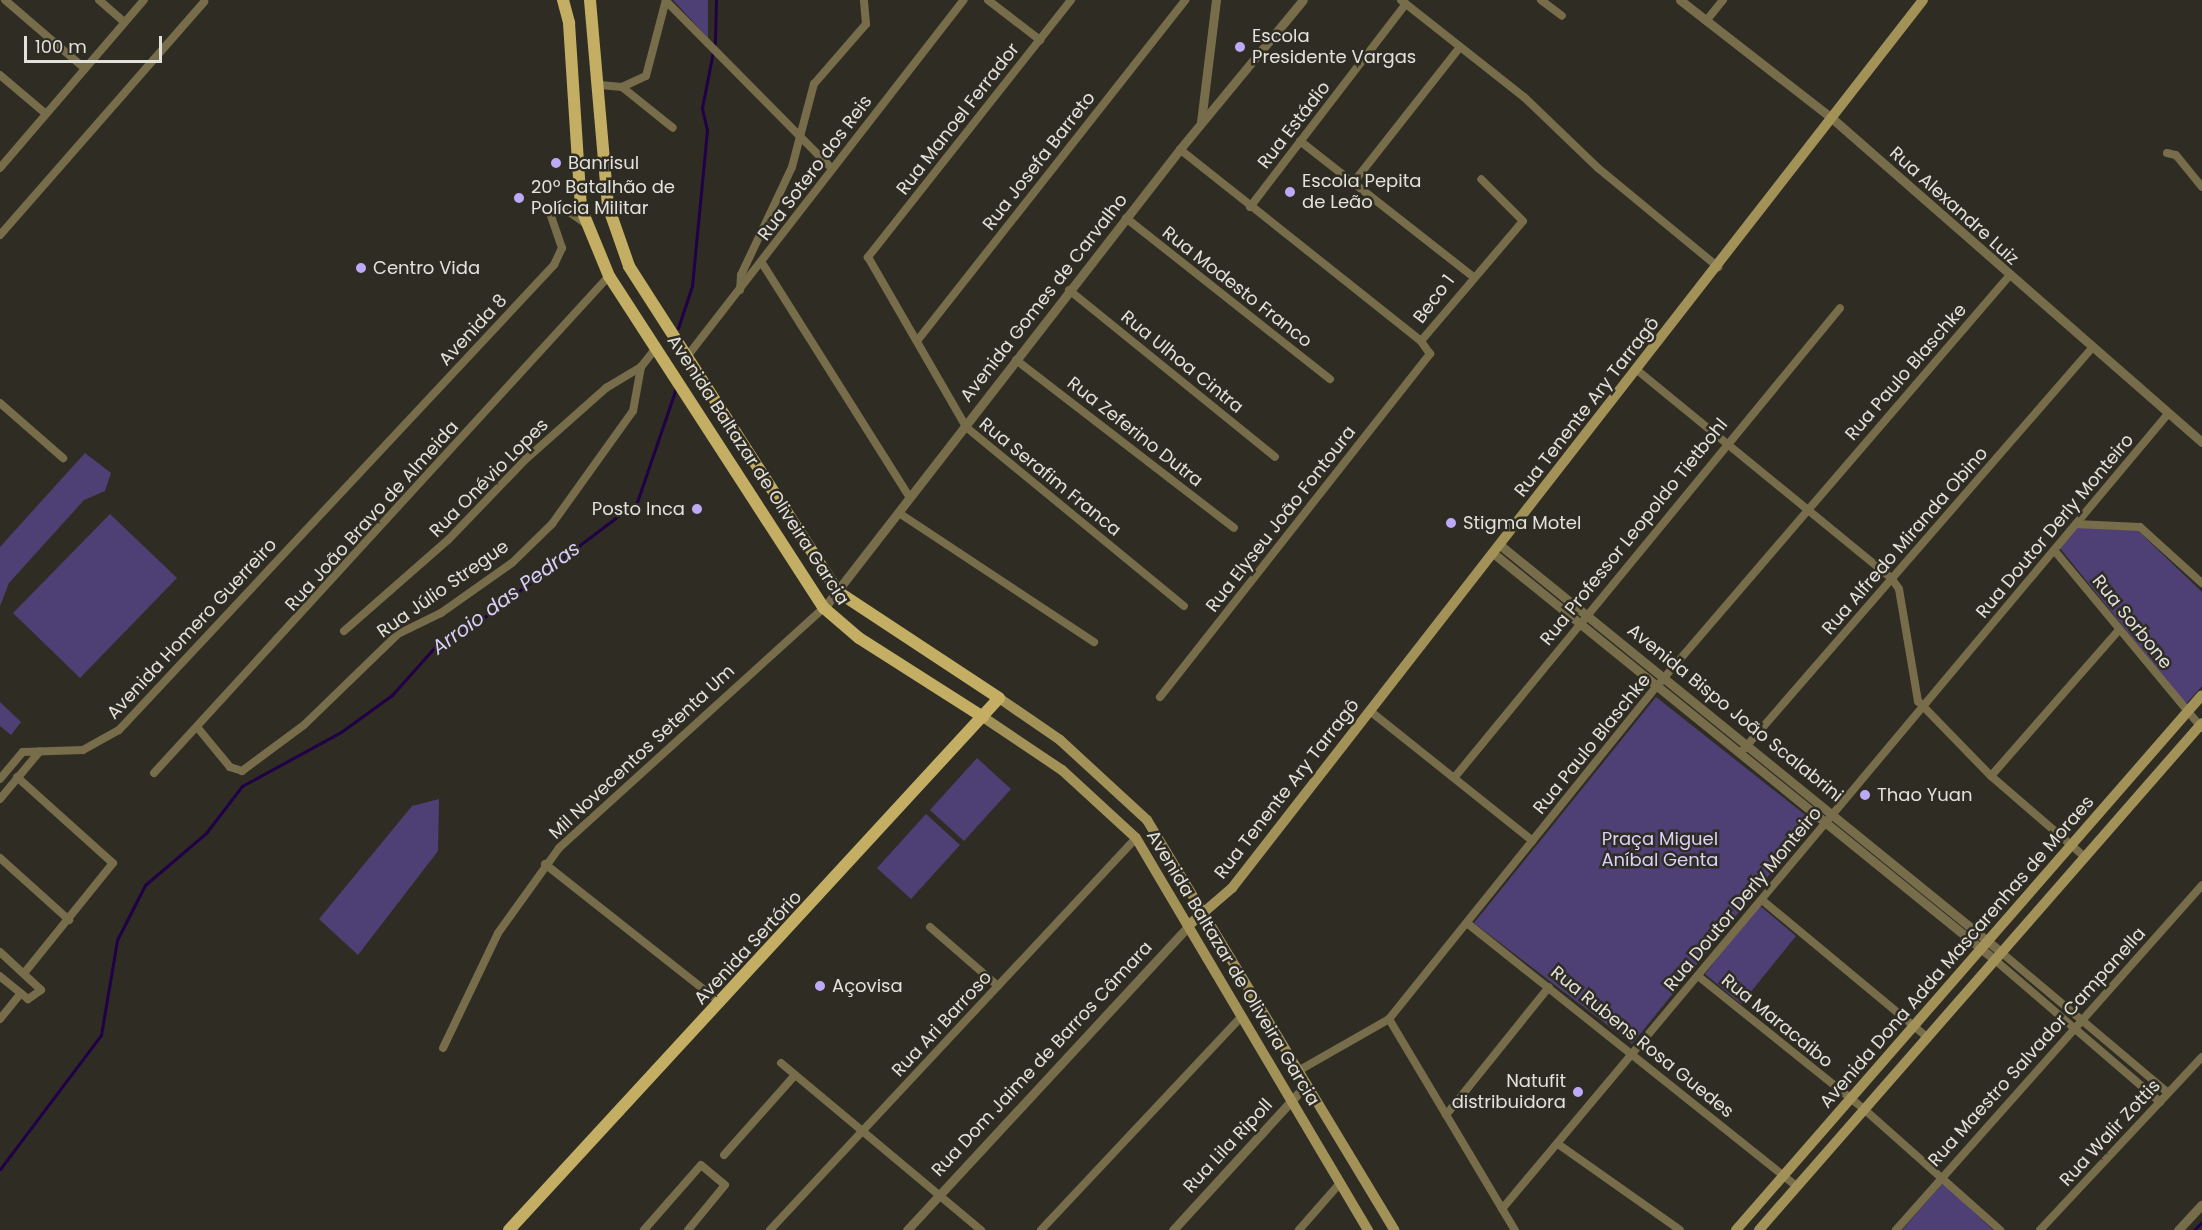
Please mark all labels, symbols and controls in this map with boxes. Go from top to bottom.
scale bar [27,24,165,62]
place label: Escola Presidente Vargas [1252,26,1416,68]
text: 100 m [35,34,87,59]
street label: Rua Manoel Ferrador [892,39,1024,199]
marker: Escola Presidente Vargas [1233,40,1247,54]
street label: Rua Estádio [1253,77,1335,173]
street label: Rua Josefa Barreto [978,87,1100,235]
street label: Rua Sotero dos Reis [753,91,877,245]
street label: Rua Alexandre Luiz [1885,142,2023,270]
place label: Banrisul [568,152,639,174]
marker: Banrisul [549,156,563,170]
place label: Escola Pepita de Leão [1302,171,1421,213]
place label: 20º Batalhão de Polícia Militar [531,177,675,219]
marker: Escola Pepita de Leão [1283,185,1297,199]
street label: Avenida Gomes de Carvalho [956,189,1132,407]
marker: 20º Batalhão de Polícia Militar [512,191,526,205]
street label: Rua Modesto Franco [1158,222,1316,352]
place label: Centro Vida [373,257,480,279]
marker: Centro Vida [354,261,368,275]
street label: Beco 1 [1409,270,1459,328]
street label: Avenida 8 [434,290,512,370]
street label: Rua Paulo Blaschke [1841,299,1971,445]
street label: Rua Ulhoa Cintra [1116,306,1248,418]
street label: Rua Tenente Ary Tarragô [1510,313,1664,501]
street label: Avenida Baltazar de Oliveira Garcia [662,331,854,609]
street label: Rua Zeferino Dutra [1063,372,1207,492]
street label: Rua Serafim Franca [975,413,1125,541]
street label: Rua Onévio Lopes [425,414,553,542]
street label: Rua Professor Leopoldo Tietbohl [1536,414,1732,650]
street label: Rua João Bravo de Almeida [281,416,463,616]
street label: Rua Elyseu João Fontoura [1202,422,1360,616]
street label: Rua Doutor Derly Monteiro [1972,430,2138,622]
street label: Rua Alfredo Miranda Obino [1818,443,1992,639]
place label: Posto Inca [592,498,685,520]
marker: Posto Inca [690,502,704,516]
place label: Stigma Motel [1463,512,1581,534]
marker: Stigma Motel [1444,516,1458,530]
street label: Avenida Homero Guerreiro [103,534,281,724]
street label: Rua Júlio Stregue [373,536,513,642]
water label: Arroio das Pedras [427,536,585,660]
street label: Rua Sorbone [2088,571,2176,673]
street label: Avenida Bispo João Scalabrini [1623,619,1847,807]
street label: Mil Novecentos Setenta Um [545,660,739,844]
street label: Rua Paulo Blaschke [1529,670,1655,818]
street label: Rua Tenente Ary Tarragô [1210,695,1364,883]
place label: Thao Yuan [1877,784,1972,806]
marker: Thao Yuan [1858,788,1872,802]
street label: Avenida Dona Adda Mascarenhas de Moraes [1815,791,2099,1113]
street label: Rua Doutor Derly Monteiro [1660,803,1826,995]
street label: Avenida Baltazar de Oliveira Garcia [1142,826,1324,1110]
park label: Praça Miguel Aníbal Genta [1601,829,1719,872]
street label: Avenida Sertório [690,887,806,1009]
street label: Rua Maestro Salvador Campanella [1924,923,2150,1171]
street label: Rua Dom Jaime de Barros Câmara [927,937,1157,1181]
street label: Rua Rubens Rosa Guedes [1546,961,1738,1123]
street label: Rua Ari Barroso [888,967,996,1081]
street label: Rua Maracaibo [1717,969,1837,1073]
place label: Açovisa [832,975,903,997]
marker: Açovisa [813,979,827,993]
place label: Natufit distribuidora [1452,1071,1566,1114]
street label: Rua Walir Zottis [2055,1075,2165,1191]
marker: Natufit distribuidora [1571,1085,1585,1099]
street label: Rua Lila Ripoll [1179,1094,1277,1198]

